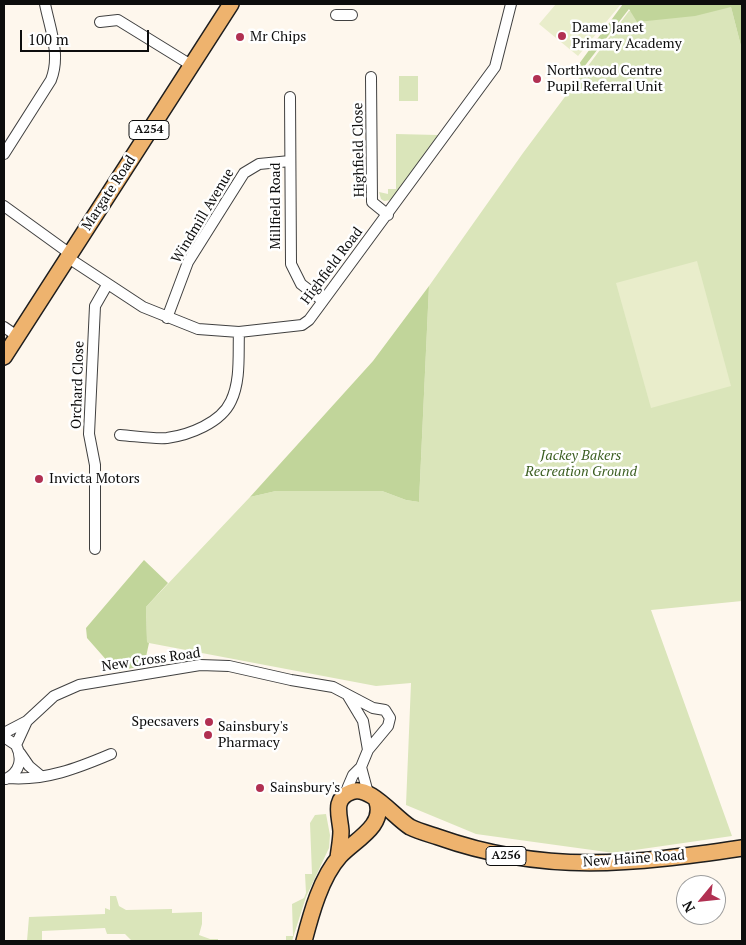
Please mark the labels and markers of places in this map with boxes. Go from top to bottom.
place label: Dame Janet Primary Academy [572,20,682,52]
place label: Mr Chips [250,29,306,45]
marker: Dame Janet Primary Academy [556,30,568,42]
marker: Mr Chips [234,31,246,43]
place label: Northwood Centre Pupil Referral Unit [547,63,663,95]
marker: Northwood Centre Pupil Referral Unit [531,73,543,85]
place label: Invicta Motors [49,471,140,487]
marker: Invicta Motors [33,473,45,485]
place label: Specsavers [132,714,199,730]
marker: Specsavers [203,716,215,728]
place label: Sainsbury's Pharmacy [218,719,288,752]
marker: Sainsbury's Pharmacy [202,729,214,741]
place label: Sainsbury's [270,780,340,796]
marker: Sainsbury's [254,782,266,794]

